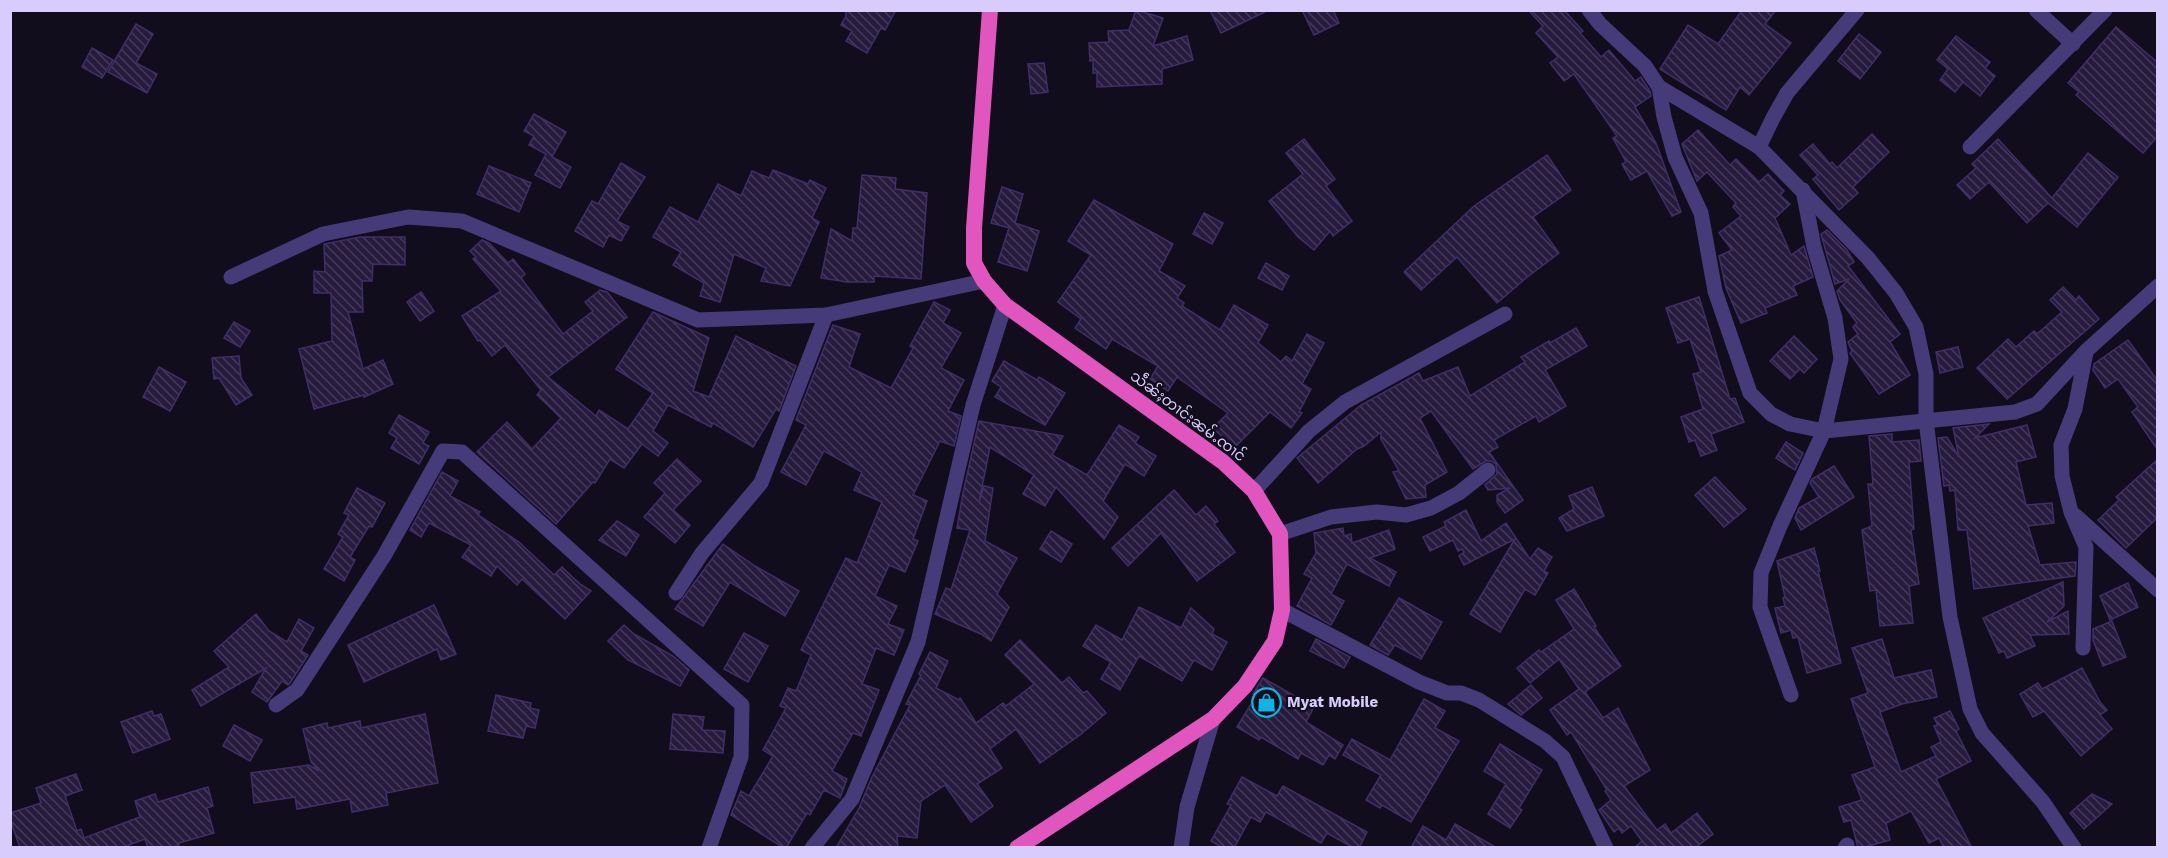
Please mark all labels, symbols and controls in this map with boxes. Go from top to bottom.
street label: သဵၼ်ႈတၢင်းၼမ်ႉၸၢင် [1127,366,1250,465]
shop icon: Myat Mobile [1250,686,1282,718]
place label: Myat Mobile [1287,693,1378,711]

